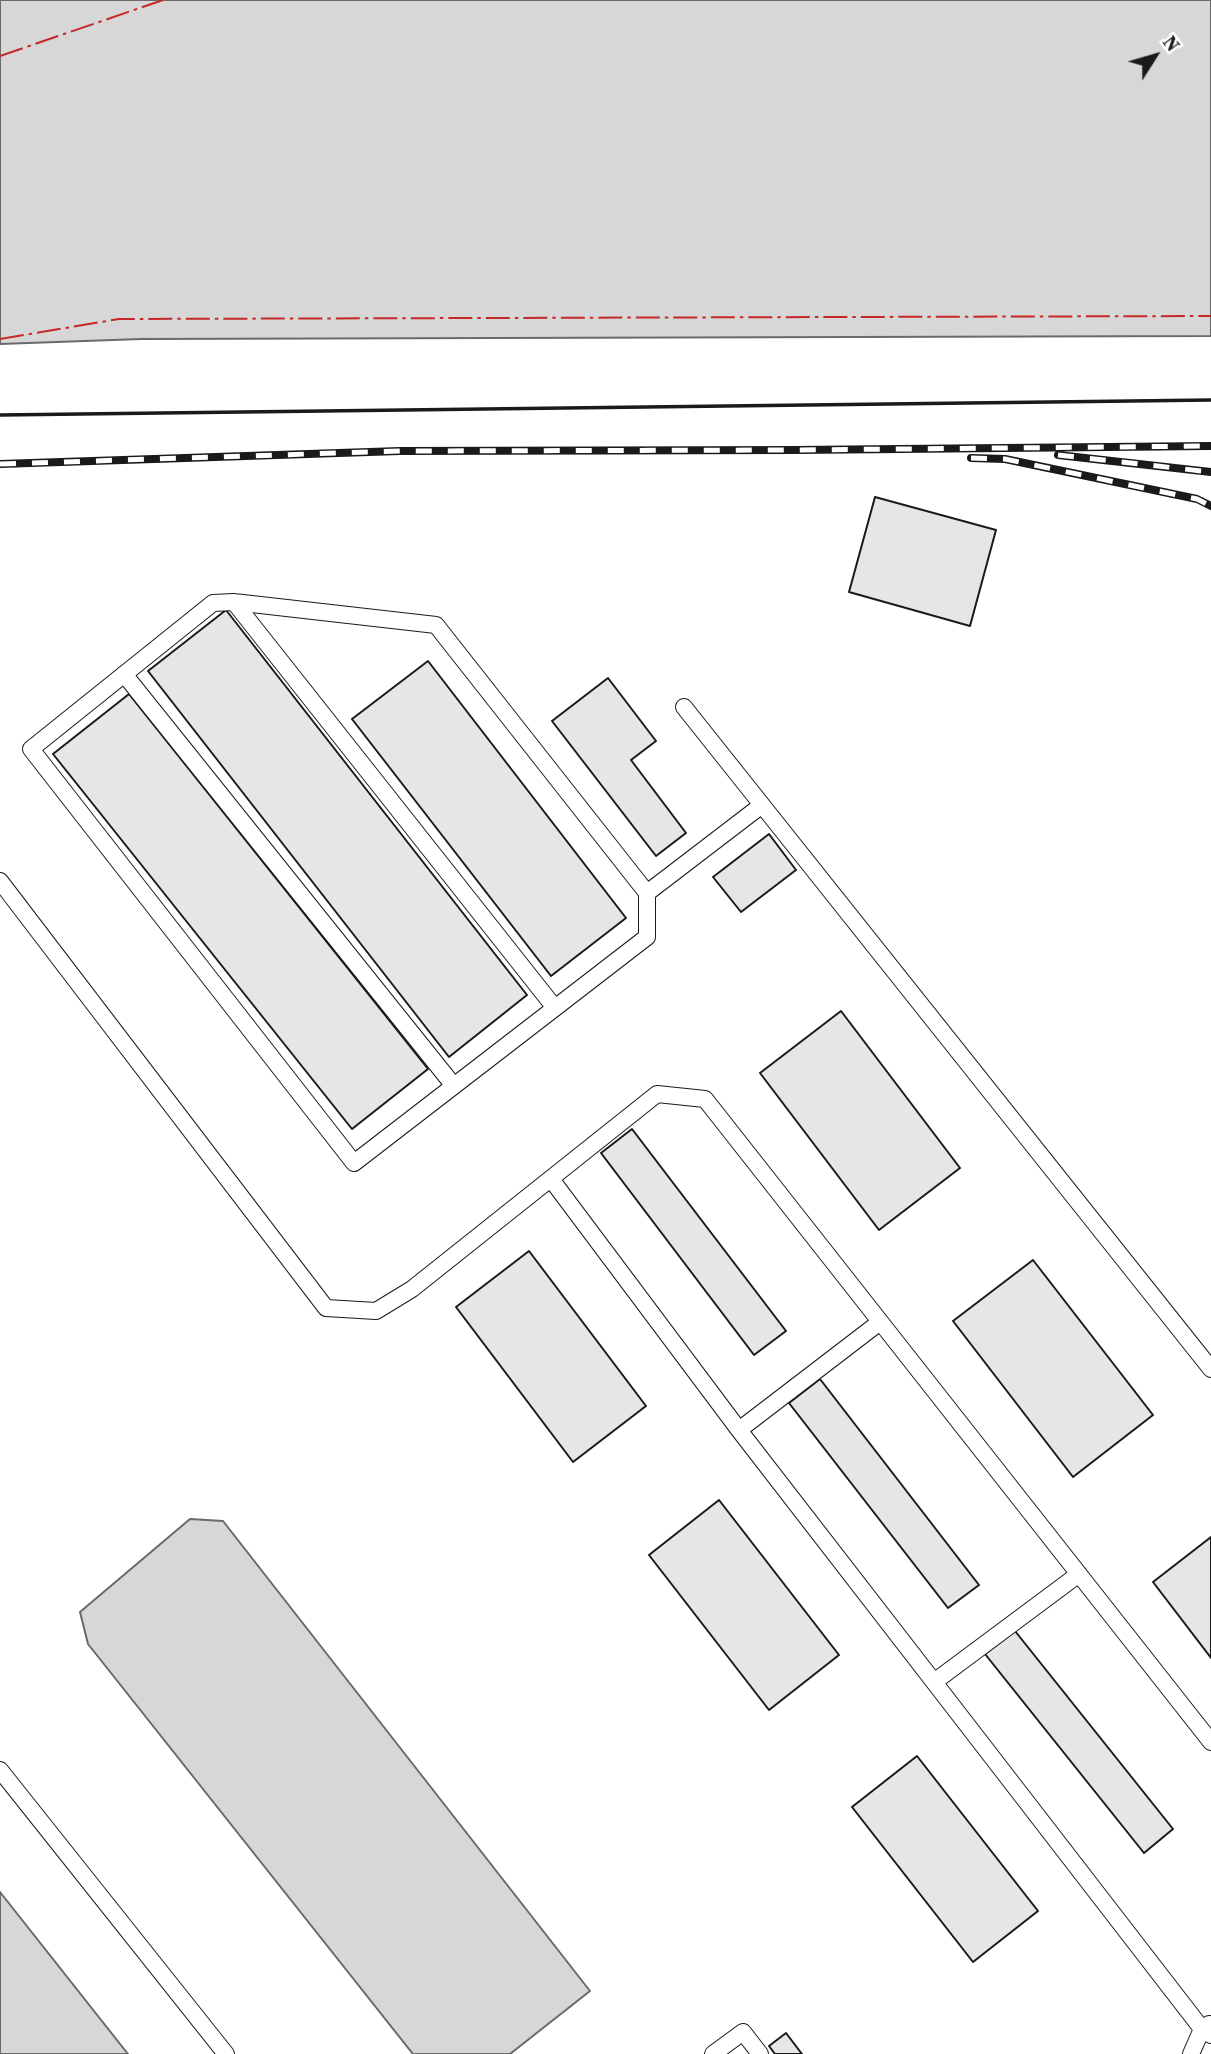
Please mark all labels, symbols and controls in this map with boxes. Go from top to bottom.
north arrow [1120,21,1190,91]
text: N [1157,30,1186,57]

